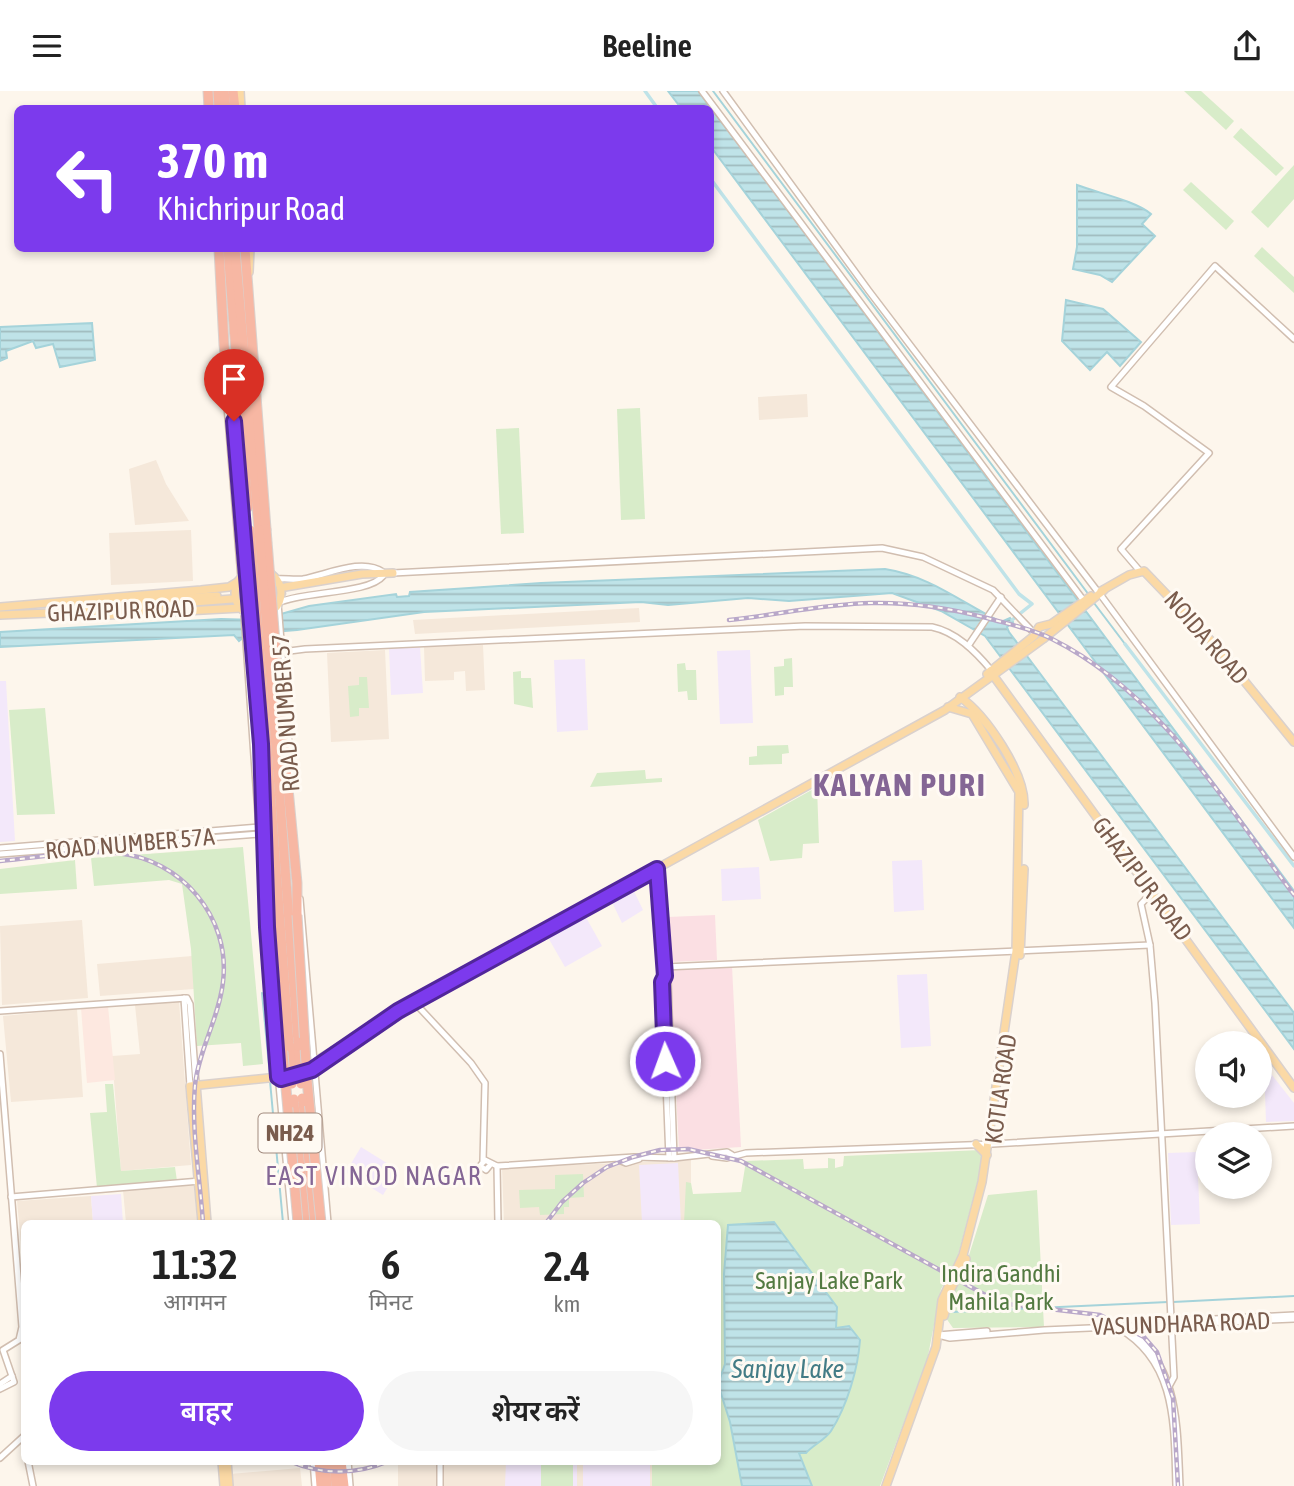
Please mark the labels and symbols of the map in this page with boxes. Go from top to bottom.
pin [204,349,264,421]
street label: NOIDA ROAD [1159,586,1254,689]
street label: GHAZIPUR ROAD [47,594,195,627]
street label: ROAD NUMBER 57 [267,633,304,793]
district label: KALYAN PURI [813,766,987,803]
street label: GHAZIPUR ROAD [1087,812,1198,946]
street label: ROAD NUMBER 57A [44,823,216,864]
position arrow [628,1024,702,1098]
street label: KOTLA ROAD [979,1032,1022,1145]
road number: NH24 [258,1114,322,1153]
district label: EAST VINOD NAGAR [265,1161,483,1191]
park label: Indira Gandhi Mahila Park [941,1260,1061,1315]
park label: Sanjay Lake Park [755,1267,903,1294]
street label: VASUNDHARA ROAD [1091,1307,1271,1340]
water label: Sanjay Lake [731,1354,844,1384]

